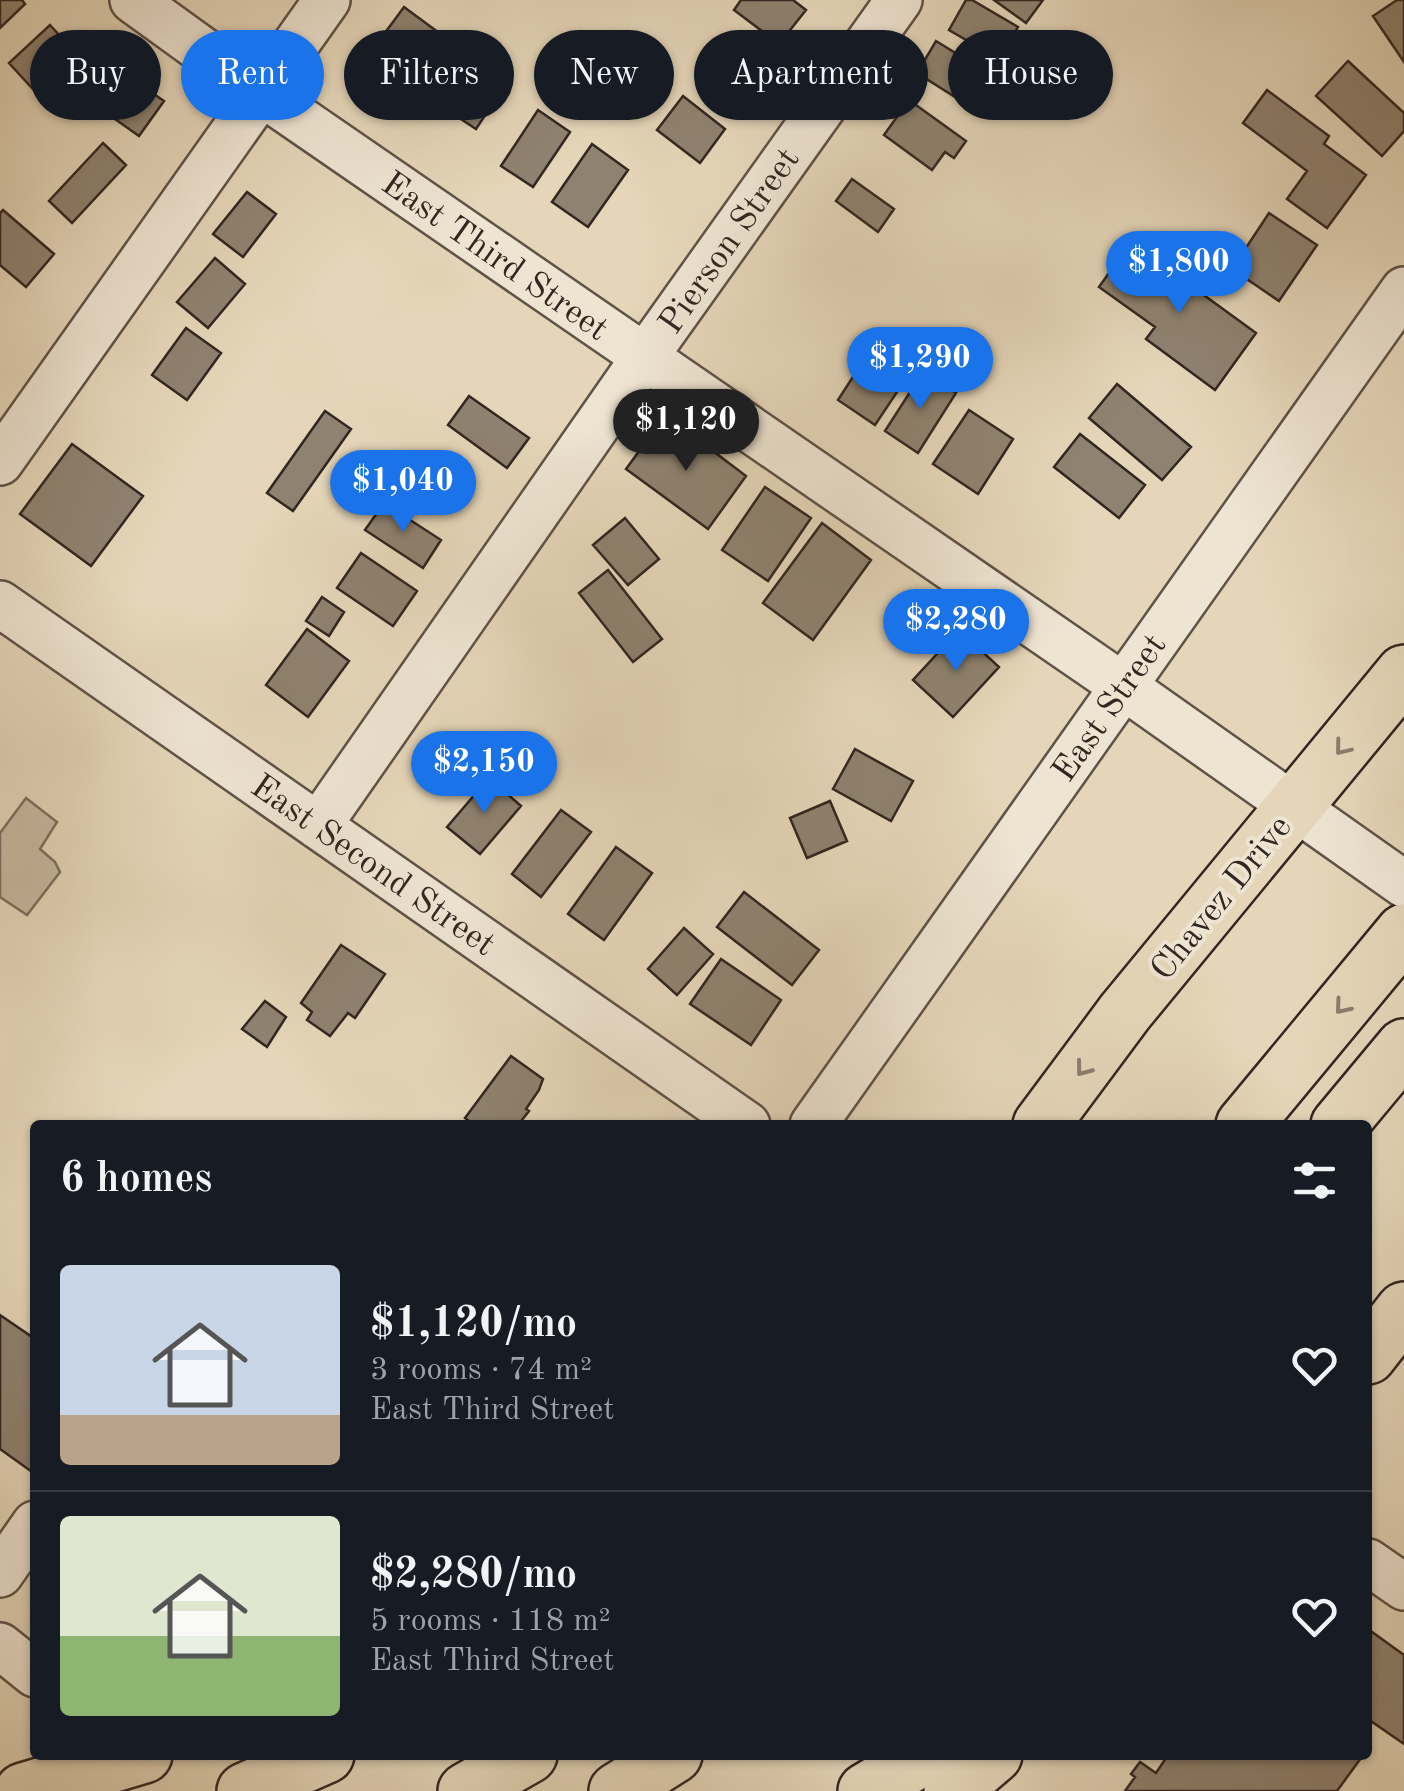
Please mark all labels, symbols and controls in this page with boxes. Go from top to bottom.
chip: Buy [30,30,161,120]
chip: Rent [181,30,324,120]
chip: Filters [344,30,514,120]
chip: New [534,30,674,120]
chip: Apartment [694,30,928,120]
chip: House [948,30,1113,120]
street label: Pierson Street [653,142,807,341]
street label: East Third Street [375,166,614,348]
pin: $1,800 [1098,231,1260,316]
text: $1,800 [1128,247,1230,279]
pin: $1,290 [839,327,1001,412]
text: $1,290 [869,343,971,375]
pin: $1,120 [605,389,767,474]
text: $1,120 [635,405,737,437]
pin: $1,040 [322,450,484,535]
text: $1,040 [352,466,454,498]
pin: $2,280 [875,589,1037,674]
text: $2,280 [905,605,1007,637]
street label: East Street [1047,628,1174,789]
pin: $2,150 [403,731,565,816]
one-way arrow [1336,736,1354,754]
text: $2,150 [433,747,535,779]
street label: East Second Street [244,769,501,963]
street label: Chavez Drive [1145,809,1299,988]
one-way arrow [1336,995,1354,1013]
one-way arrow [1077,1058,1094,1076]
icon: filters [1287,1153,1342,1208]
text: 6 homes [60,1159,212,1201]
text: $1,120/mo [370,1304,577,1346]
icon: home [140,1305,260,1425]
icon: heart [1287,1338,1342,1393]
text: 3 rooms · 74 m² [370,1355,592,1387]
text: East Third Street [370,1395,614,1427]
text: $2,280/mo [370,1555,577,1597]
icon: home [140,1556,260,1676]
icon: heart [1287,1589,1342,1644]
text: 5 rooms · 118 m² [370,1606,611,1638]
text: East Third Street [370,1646,614,1678]

